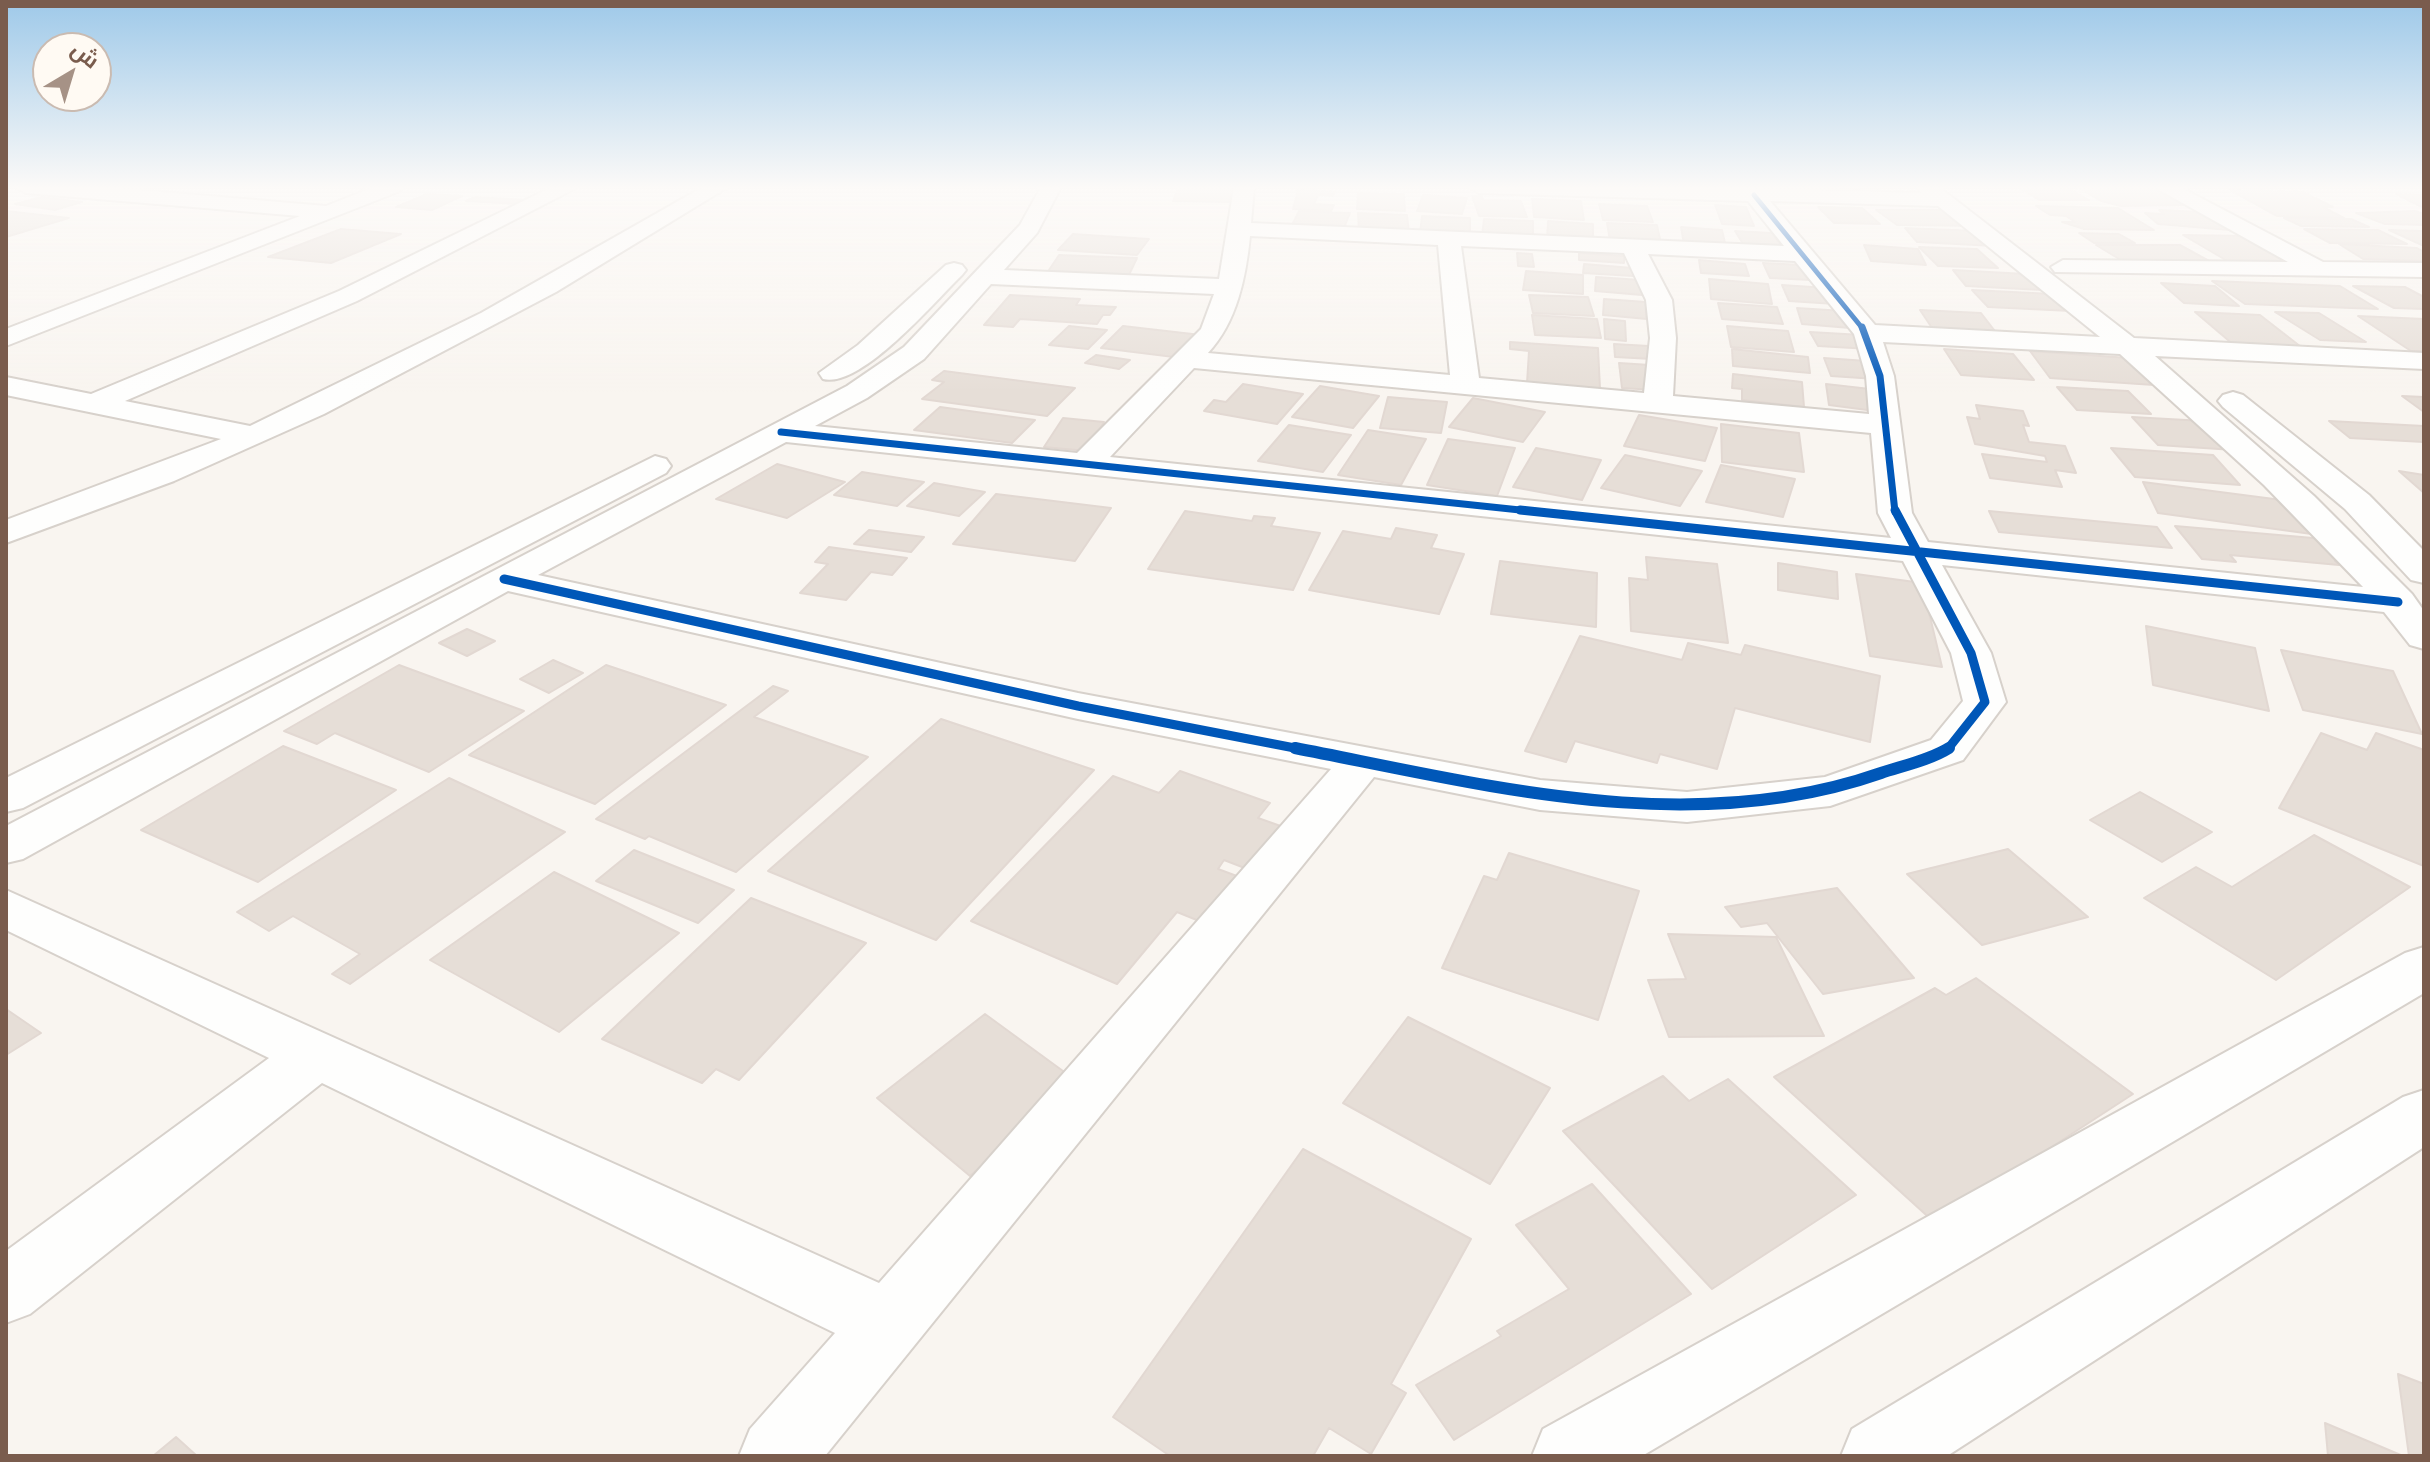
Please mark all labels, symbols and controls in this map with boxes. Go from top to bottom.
north arrow [32,32,112,112]
text: ش [66,35,105,74]

